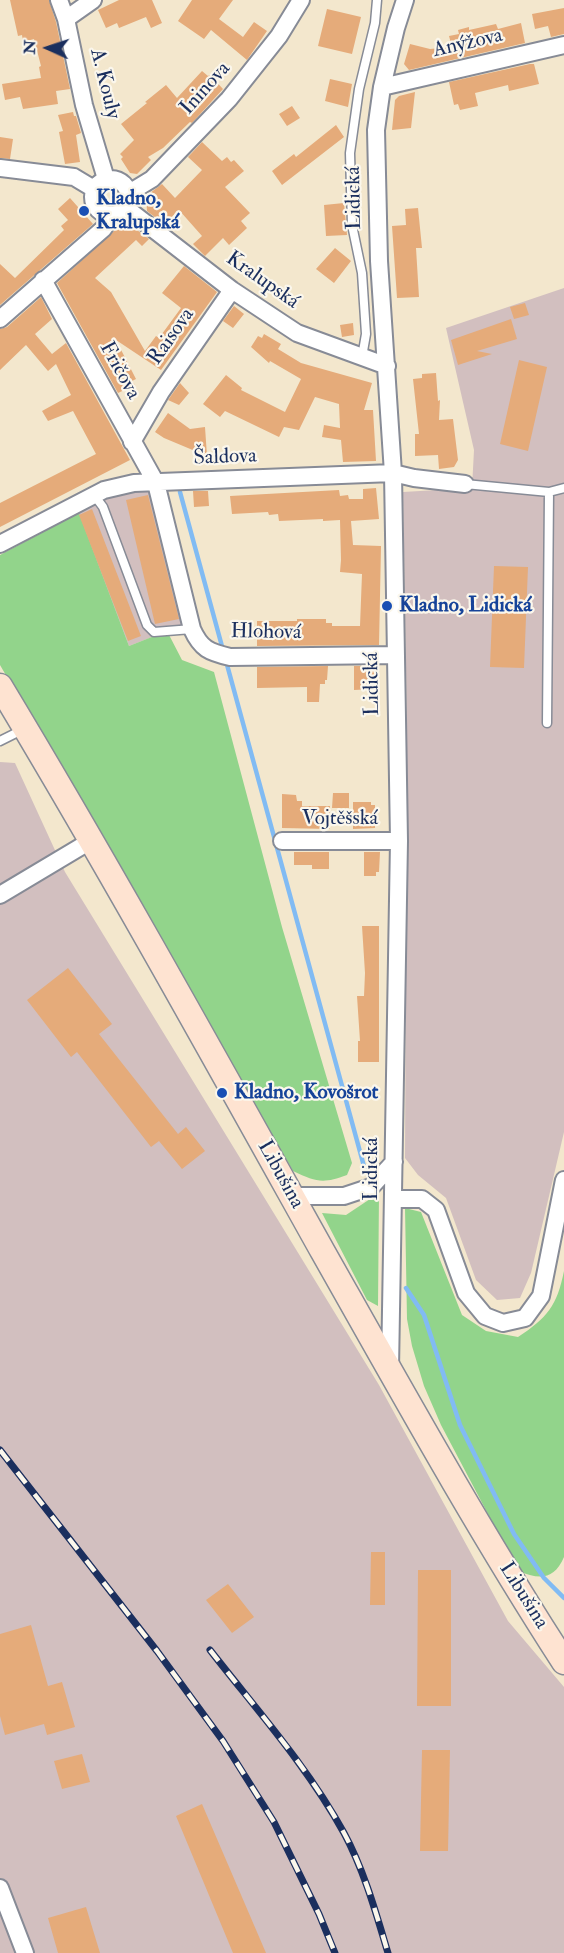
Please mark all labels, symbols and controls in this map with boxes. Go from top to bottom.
north arrow [18,18,78,78]
street label: Anýžova [431,24,505,64]
text: N [20,39,40,55]
street label: A. Kouly [83,46,125,122]
street label: Ininova [175,57,237,121]
street label: Lidická [342,166,368,230]
place label: Kladno, Kralupská [96,186,180,236]
marker: Kladno, Kralupská [77,204,91,218]
street label: Kralupská [221,247,303,315]
street label: Raisova [143,304,201,370]
street label: Fričova [93,338,145,404]
street label: Šaldova [193,444,257,472]
place label: Kladno, Lidická [399,593,532,619]
marker: Kladno, Lidická [380,599,394,613]
street label: Hlohová [230,620,302,646]
street label: Lidická [360,652,386,716]
street label: Vojtěšská [302,806,378,832]
place label: Kladno, Kovošrot [234,1080,378,1106]
marker: Kladno, Kovošrot [215,1086,229,1100]
street label: Libušina [251,1137,309,1213]
street label: Lidická [359,1137,385,1201]
street label: Libušina [493,1558,553,1634]

